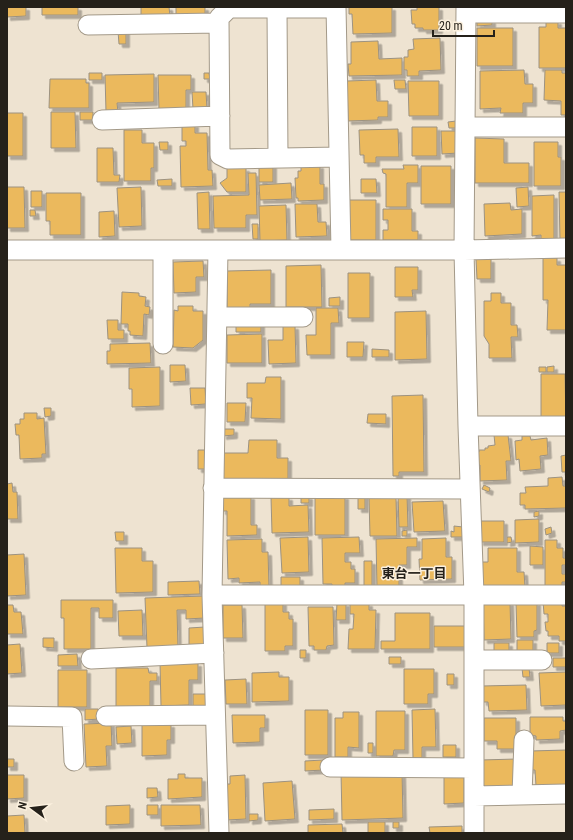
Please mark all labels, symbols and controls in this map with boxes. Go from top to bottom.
scale bar [433,12,494,38]
text: 20 m [439,19,463,33]
district label: 東台一丁目 [381,566,447,581]
north arrow [12,788,52,828]
text: N [16,800,30,810]

